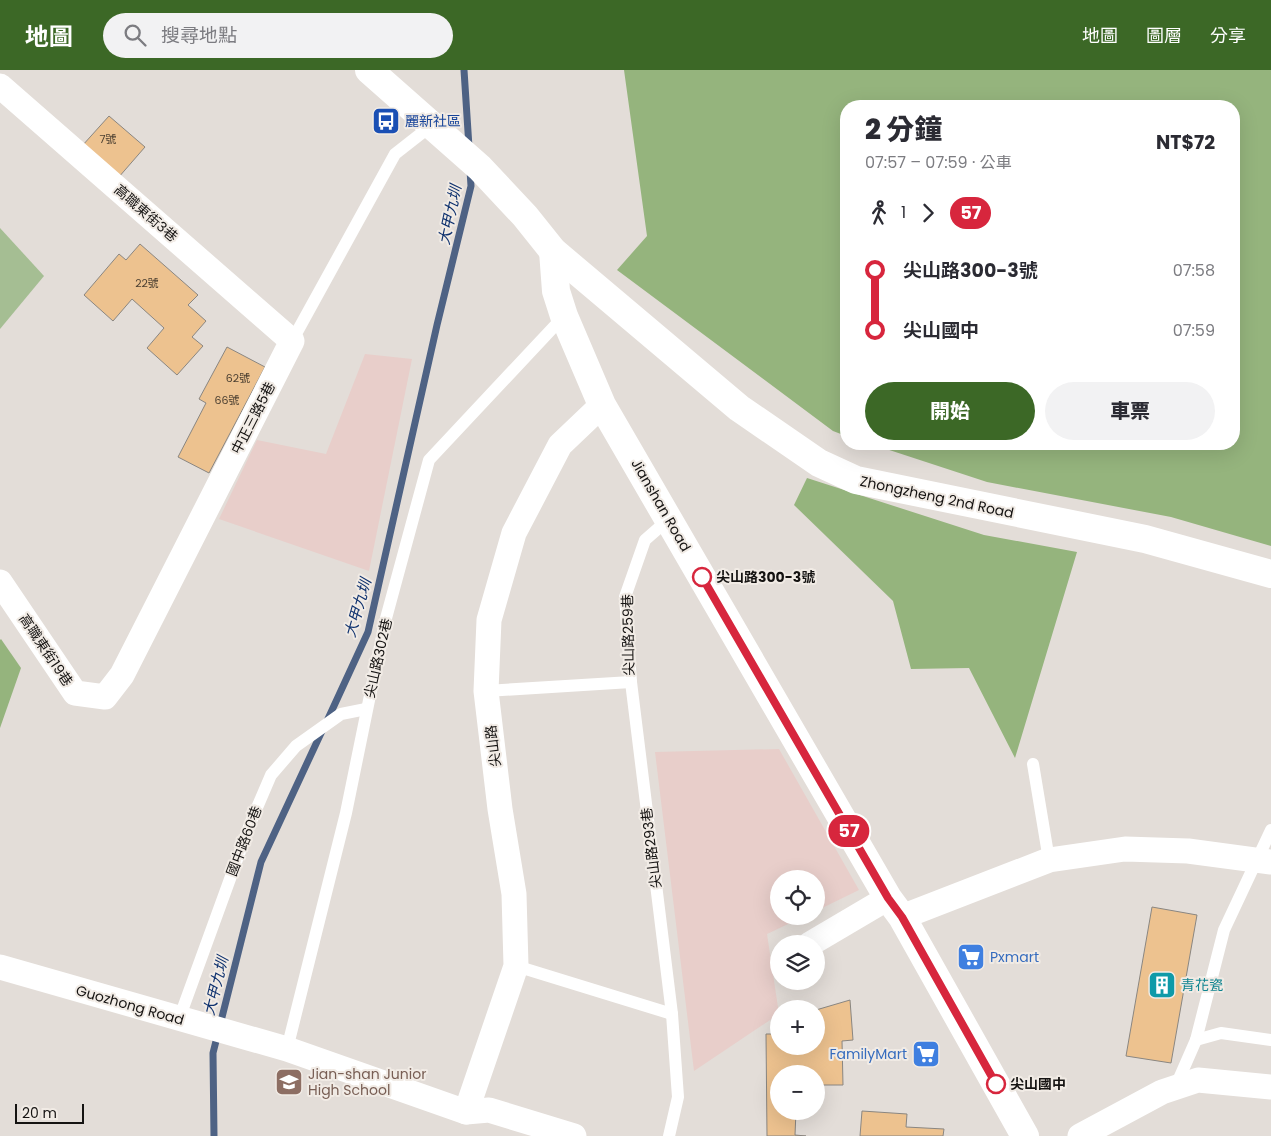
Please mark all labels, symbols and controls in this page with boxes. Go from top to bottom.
search box [103,13,453,58]
text: 地圖 [25,20,73,53]
icon: search [121,21,149,49]
text: 搜尋地點 [161,22,237,49]
text: 地圖 [1082,23,1118,48]
text: 圖層 [1146,23,1182,48]
text: 分享 [1210,23,1246,48]
bus stop icon: 麗新社區 [371,106,401,136]
text: 2 分鐘 [865,110,942,149]
place label: 麗新社區 [405,111,461,131]
text: NT$72 [1156,129,1215,156]
house number: 7號 [99,131,117,147]
text: 07:57 – 07:59 · 公車 [865,151,1012,174]
street label: 高職東街3巷 [110,180,182,246]
water label: 大甲九圳 [433,181,466,246]
icon: walk [865,199,893,227]
icon: forward [914,199,942,227]
text: 57 [960,200,981,225]
text: 1 [901,201,906,224]
text: 尖山路300-3號 [903,257,1038,284]
text: 07:58 [1173,259,1215,282]
house number: 22號 [135,275,159,291]
text: 尖山國中 [903,317,979,344]
text: 07:59 [1173,319,1215,342]
house number: 62號 [226,370,250,386]
street label: 中正三路5巷 [226,378,280,458]
button: 開始 [865,382,1035,440]
button: 車票 [1045,382,1215,440]
house number: 66號 [215,392,239,408]
street label: Jianshan Road [626,455,696,555]
street label: Zhongzheng 2nd Road [858,471,1016,523]
marker: 尖山路300-3號 [692,567,712,587]
place label: 尖山路300-3號 [716,567,815,587]
water label: 大甲九圳 [339,574,376,640]
street label: 尖山路259巷 [617,594,639,676]
street label: 高職東街19巷 [14,610,78,690]
street label: 尖山路302巷 [359,616,397,700]
street label: 尖山路 [481,724,505,768]
street label: 國中路60巷 [221,803,267,879]
street label: 尖山路293巷 [636,807,666,889]
line badge: 57 [826,815,872,847]
text: 57 [838,818,860,843]
map controls [770,870,825,1120]
button: locate [770,870,825,925]
button: layers [770,935,825,990]
supermarket icon: Pxmart [956,942,986,972]
place label: Pxmart [990,947,1039,967]
water label: 大甲九圳 [198,952,233,1018]
building icon: 青花瓷 [1147,970,1177,1000]
place label: 青花瓷 [1181,975,1223,995]
street label: Guozhong Road [74,980,186,1030]
button: + [770,1000,825,1055]
supermarket icon: FamilyMart [911,1039,941,1069]
place label: FamilyMart [829,1044,907,1064]
place label: Jian-shan Junior High School [308,1064,426,1100]
button: − [770,1065,825,1120]
school or university icon: Jian-shan Junior High School [274,1067,304,1097]
marker: 尖山國中 [986,1074,1006,1094]
place label: 尖山國中 [1010,1074,1066,1094]
scale bar [15,1101,84,1124]
text: 20 m [22,1103,57,1123]

